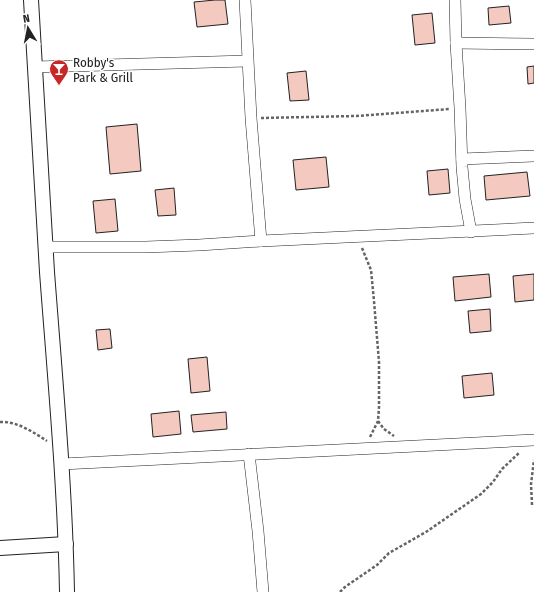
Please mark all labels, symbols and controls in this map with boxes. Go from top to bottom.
north arrow [8,8,48,48]
text: N [22,12,31,26]
place label: Robby's Park & Grill [73,55,134,85]
bar icon: Robby's Park & Grill [48,58,70,86]

